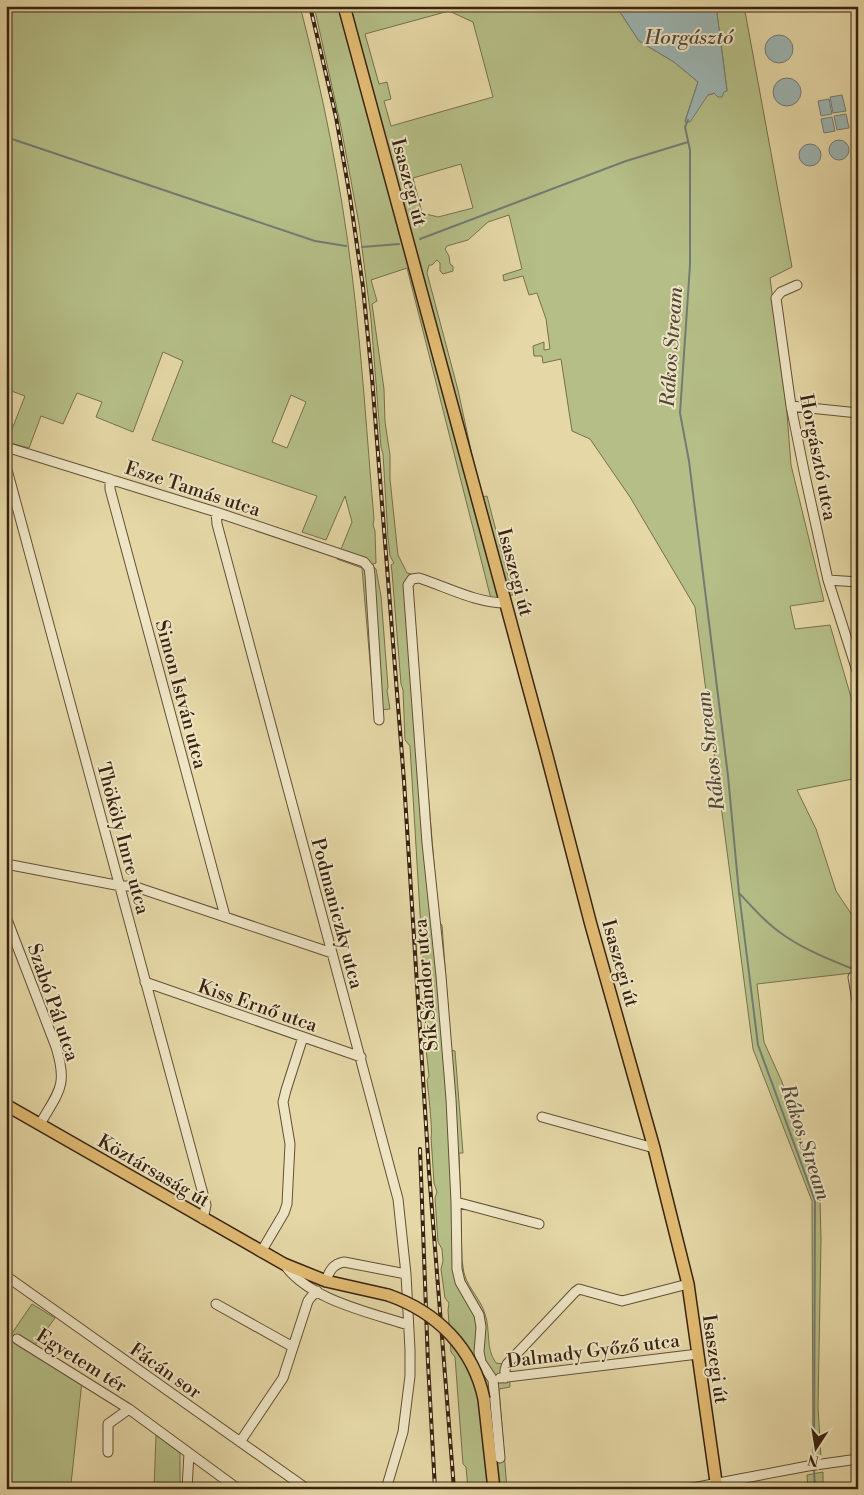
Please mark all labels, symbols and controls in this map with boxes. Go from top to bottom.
water label: Horgásztó [643,26,735,51]
street label: Isaszegi út [386,136,432,229]
water label: Rákos Stream [656,285,689,409]
street label: Horgásztó utca [794,392,842,523]
street label: Esze Tamás utca [122,456,264,522]
street label: Isaszegi út [492,526,538,619]
street label: Simon István utca [150,617,213,772]
water label: Rákos Stream [692,689,731,813]
street label: Thököly Imre utca [91,760,155,917]
street label: Podmaniczky utca [305,835,369,992]
street label: Sík Sándor utca [408,917,444,1052]
street label: Isaszegi út [596,917,644,1010]
street label: Szabó Pál utca [22,940,85,1065]
street label: Kiss Ernő utca [195,974,321,1038]
water label: Rákos Stream [774,1080,835,1204]
street label: Köztársaság út [93,1129,214,1213]
street label: Isaszegi út [697,1313,733,1406]
street label: Egyetem tér [32,1323,131,1398]
street label: Dalmady Győző utca [505,1328,681,1374]
street label: Fácán sor [125,1337,206,1404]
north arrow [792,1422,842,1472]
text: N [806,1450,821,1470]

